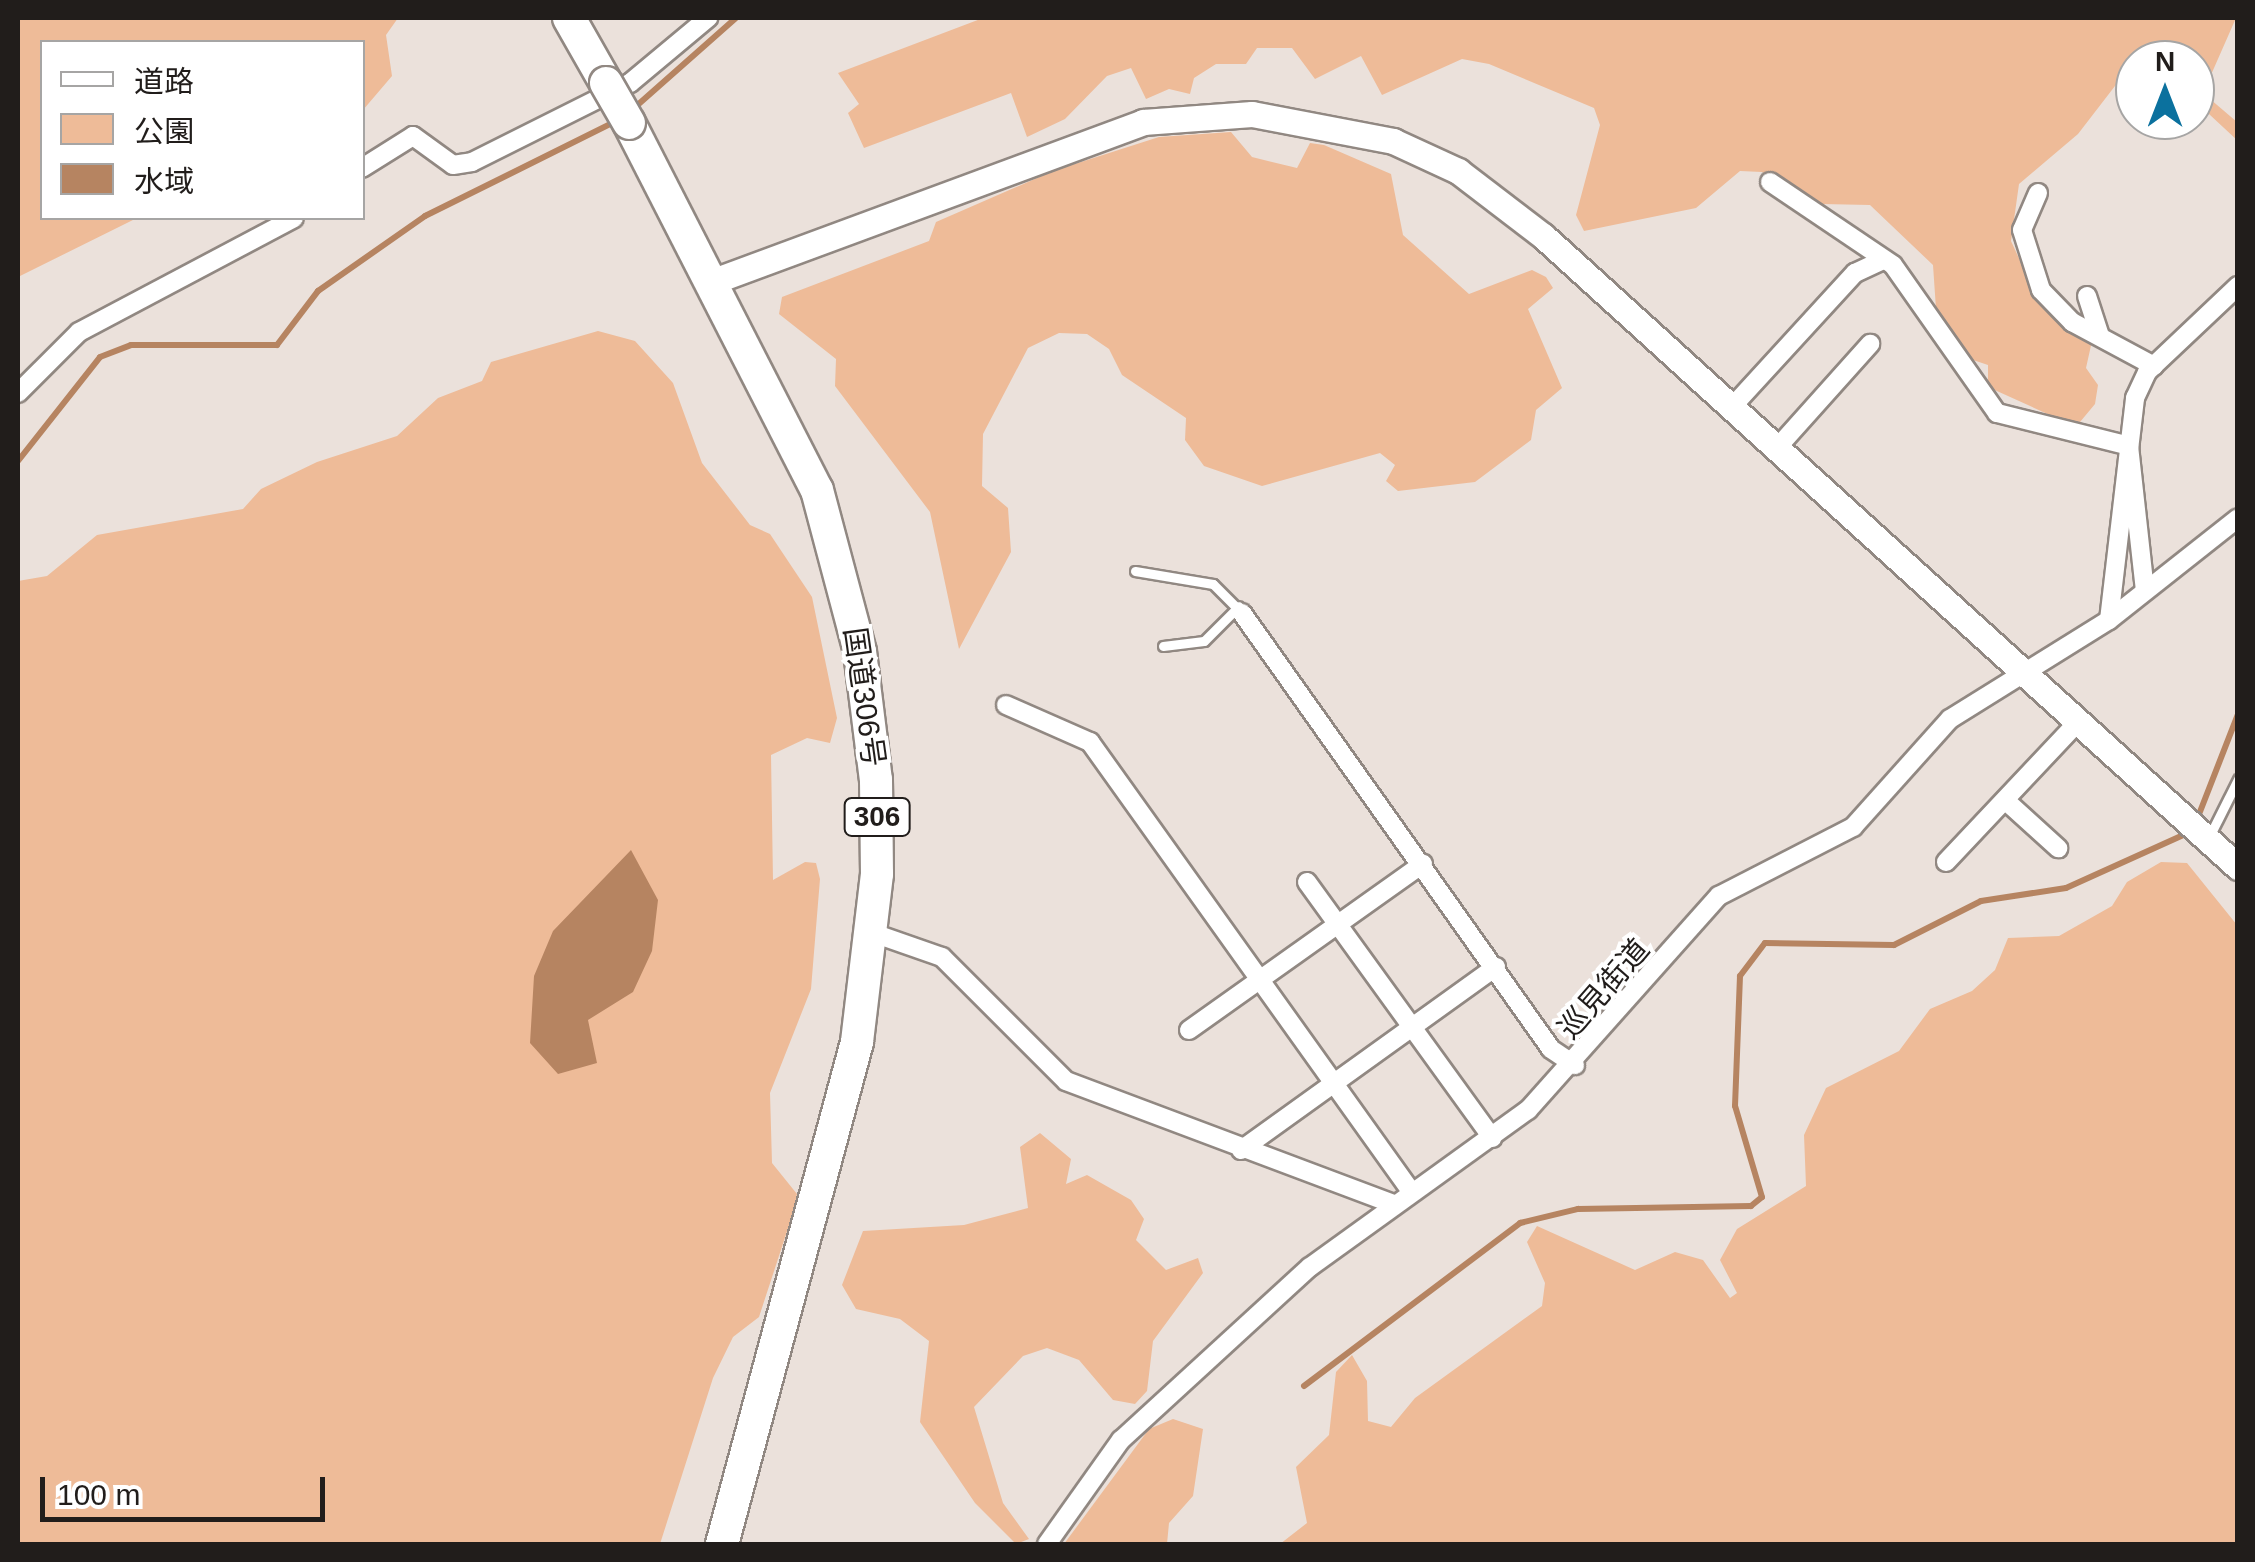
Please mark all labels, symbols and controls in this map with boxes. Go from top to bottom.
legend [40,40,365,220]
north arrow [2115,40,2215,140]
text: N [2155,46,2175,77]
text: 道路 [134,65,194,98]
text: 公園 [134,115,194,148]
text: 水域 [134,165,194,198]
street label: 国道306号 [836,625,892,769]
road number: 306 [842,794,912,840]
street label: 巡見街道 [1551,932,1657,1046]
scale bar [45,1457,330,1519]
text: 100 m [57,1478,140,1511]

